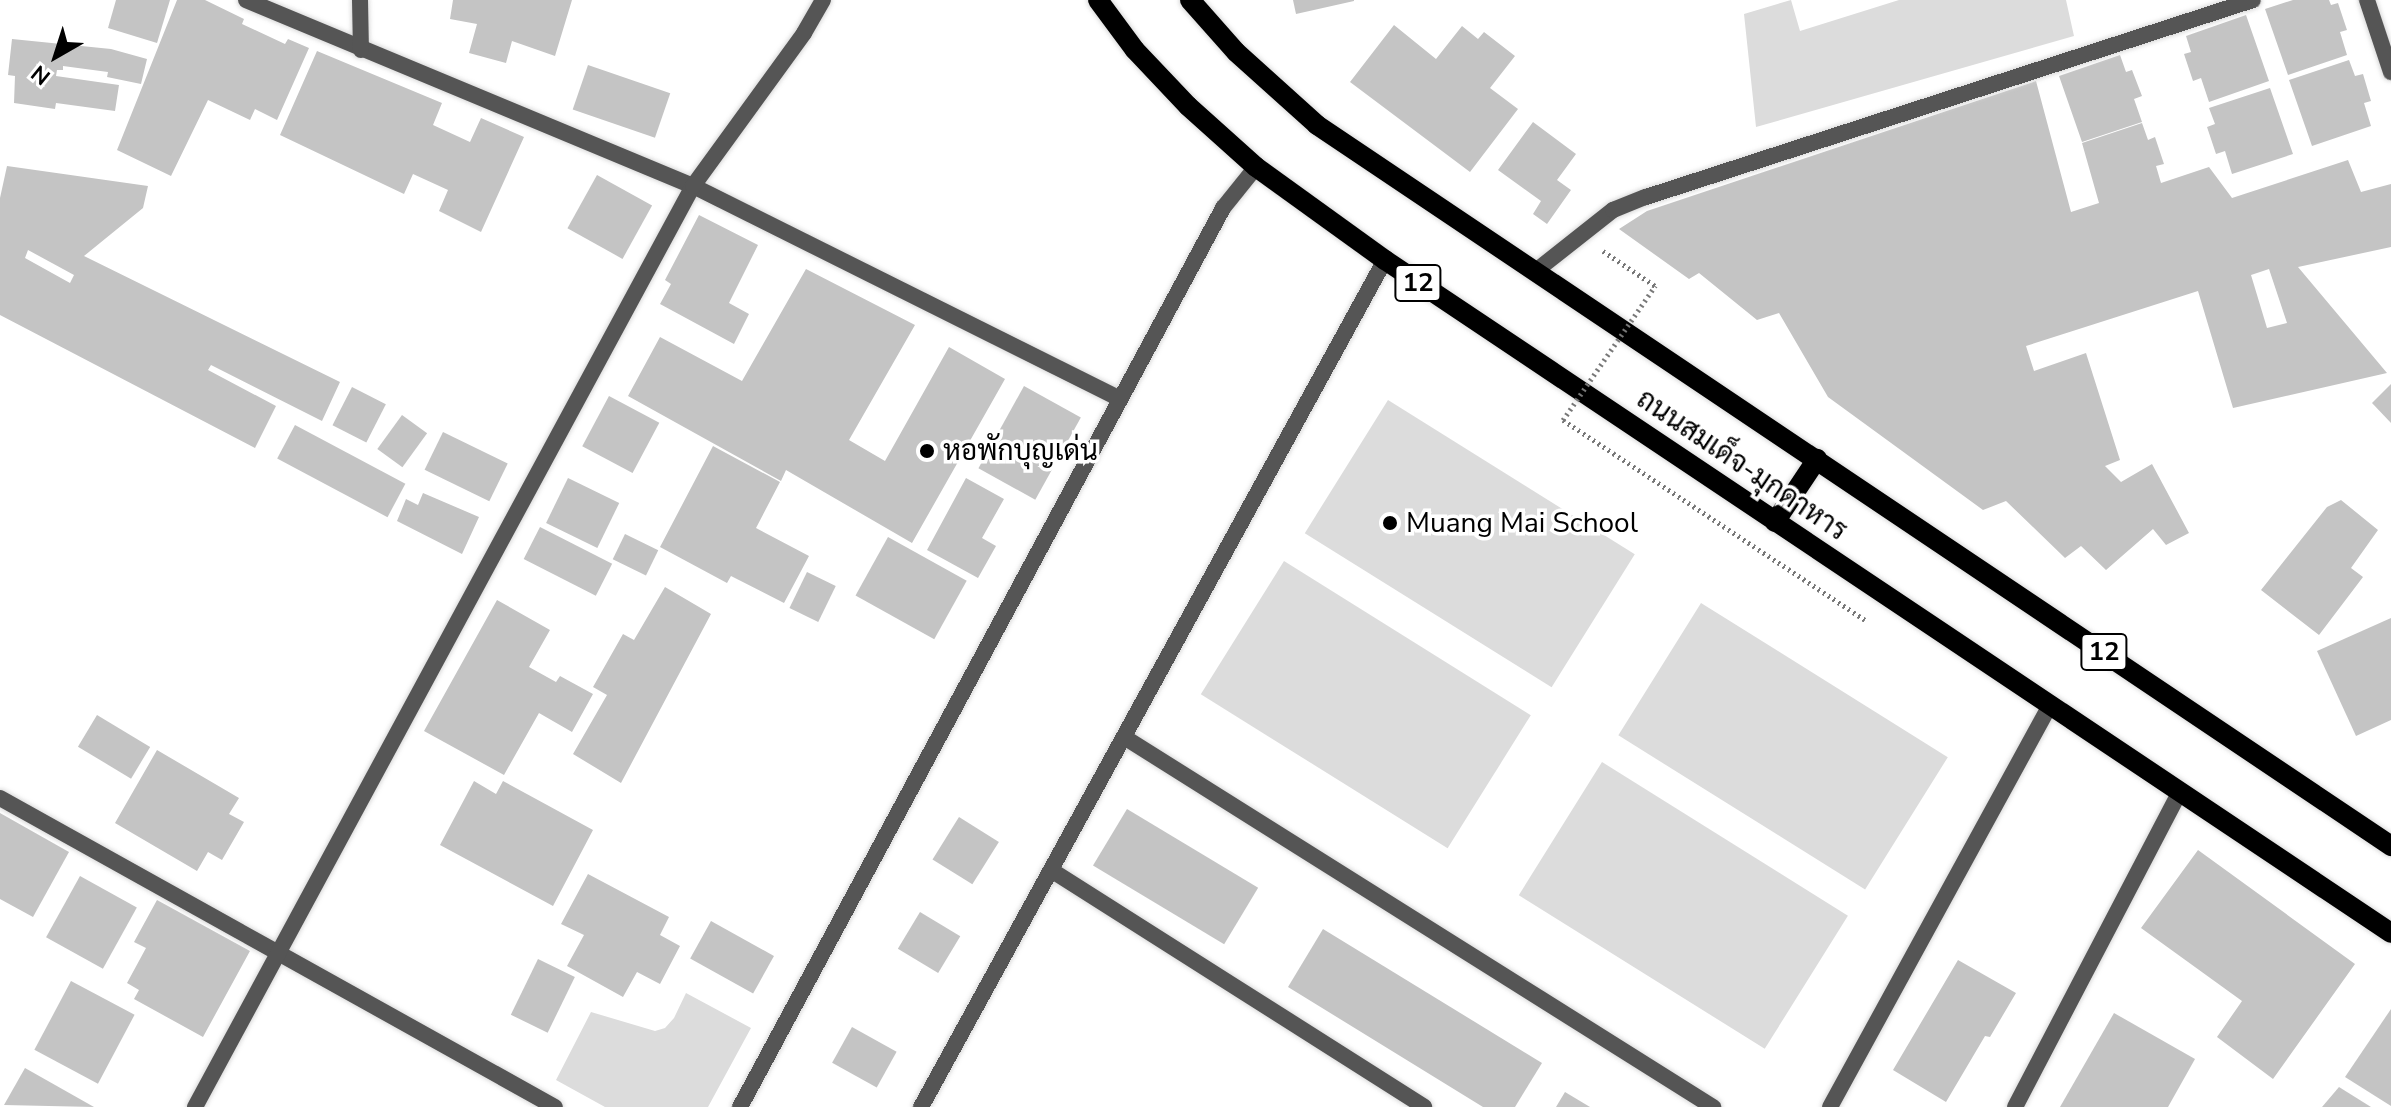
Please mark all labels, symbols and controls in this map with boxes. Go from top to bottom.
north arrow [16,16,96,96]
text: N [25,58,57,91]
road number: 12 [1394,261,1442,305]
street label: ถนนสมเด็จ-มุกดาหาร [1630,382,1854,548]
place label: หอพักบุญเด่น [943,434,1098,468]
marker: หอพักบุญเด่น [918,442,936,460]
place label: Muang Mai School [1406,506,1638,540]
marker: Muang Mai School [1381,514,1399,532]
road number: 12 [2080,630,2128,674]

